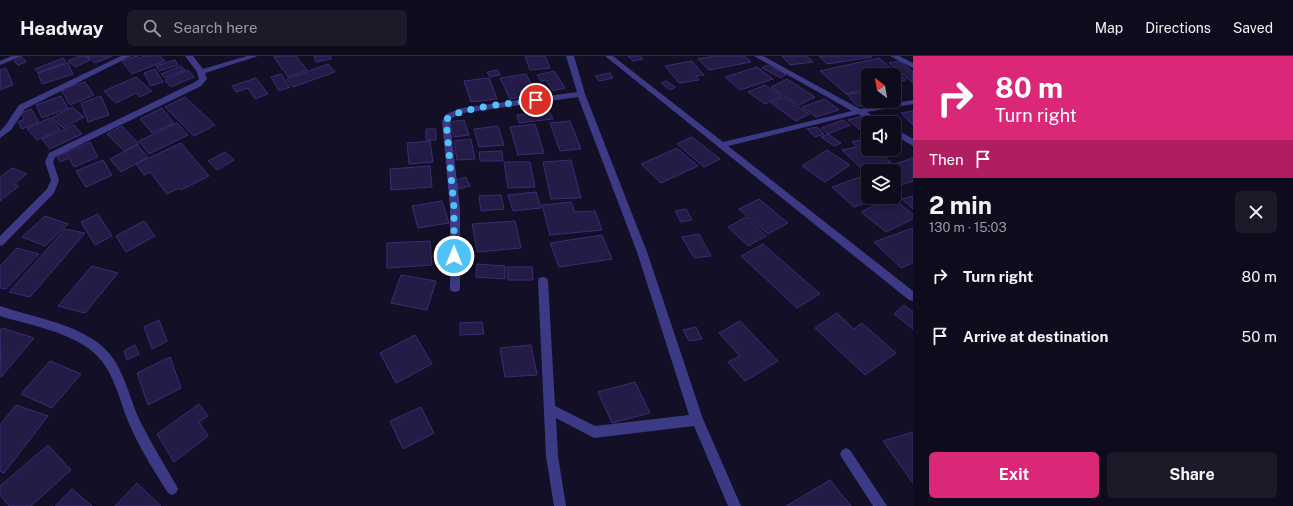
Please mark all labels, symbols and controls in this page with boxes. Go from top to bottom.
search box [127,10,407,46]
text: Headway [20,17,103,39]
icon: search [141,17,163,39]
text: Search here [173,19,258,36]
text: Map [1095,20,1123,36]
text: Directions [1145,20,1211,36]
text: Saved [1233,20,1273,36]
north arrow [861,68,901,108]
map controls [861,68,901,204]
text: 80 m [995,71,1063,104]
icon: right [929,72,981,124]
pin [519,83,553,117]
icon: arrive [525,89,547,111]
text: Turn right [995,105,1077,126]
button: sound [861,116,901,156]
icon: arrive [972,148,994,170]
text: Then [929,151,964,168]
button: layers [861,164,901,204]
text: 2 min [929,191,992,219]
button: close [1235,191,1277,233]
text: 130 m · 15:03 [929,220,1007,235]
position arrow [433,235,475,277]
icon: right [929,265,951,287]
text: Turn right [963,268,1033,285]
text: 80 m [1242,268,1277,285]
icon: arrive [929,325,951,347]
text: Arrive at destination [963,328,1108,345]
text: 50 m [1242,328,1277,345]
button: Exit [929,452,1099,498]
button: Share [1107,452,1277,498]

